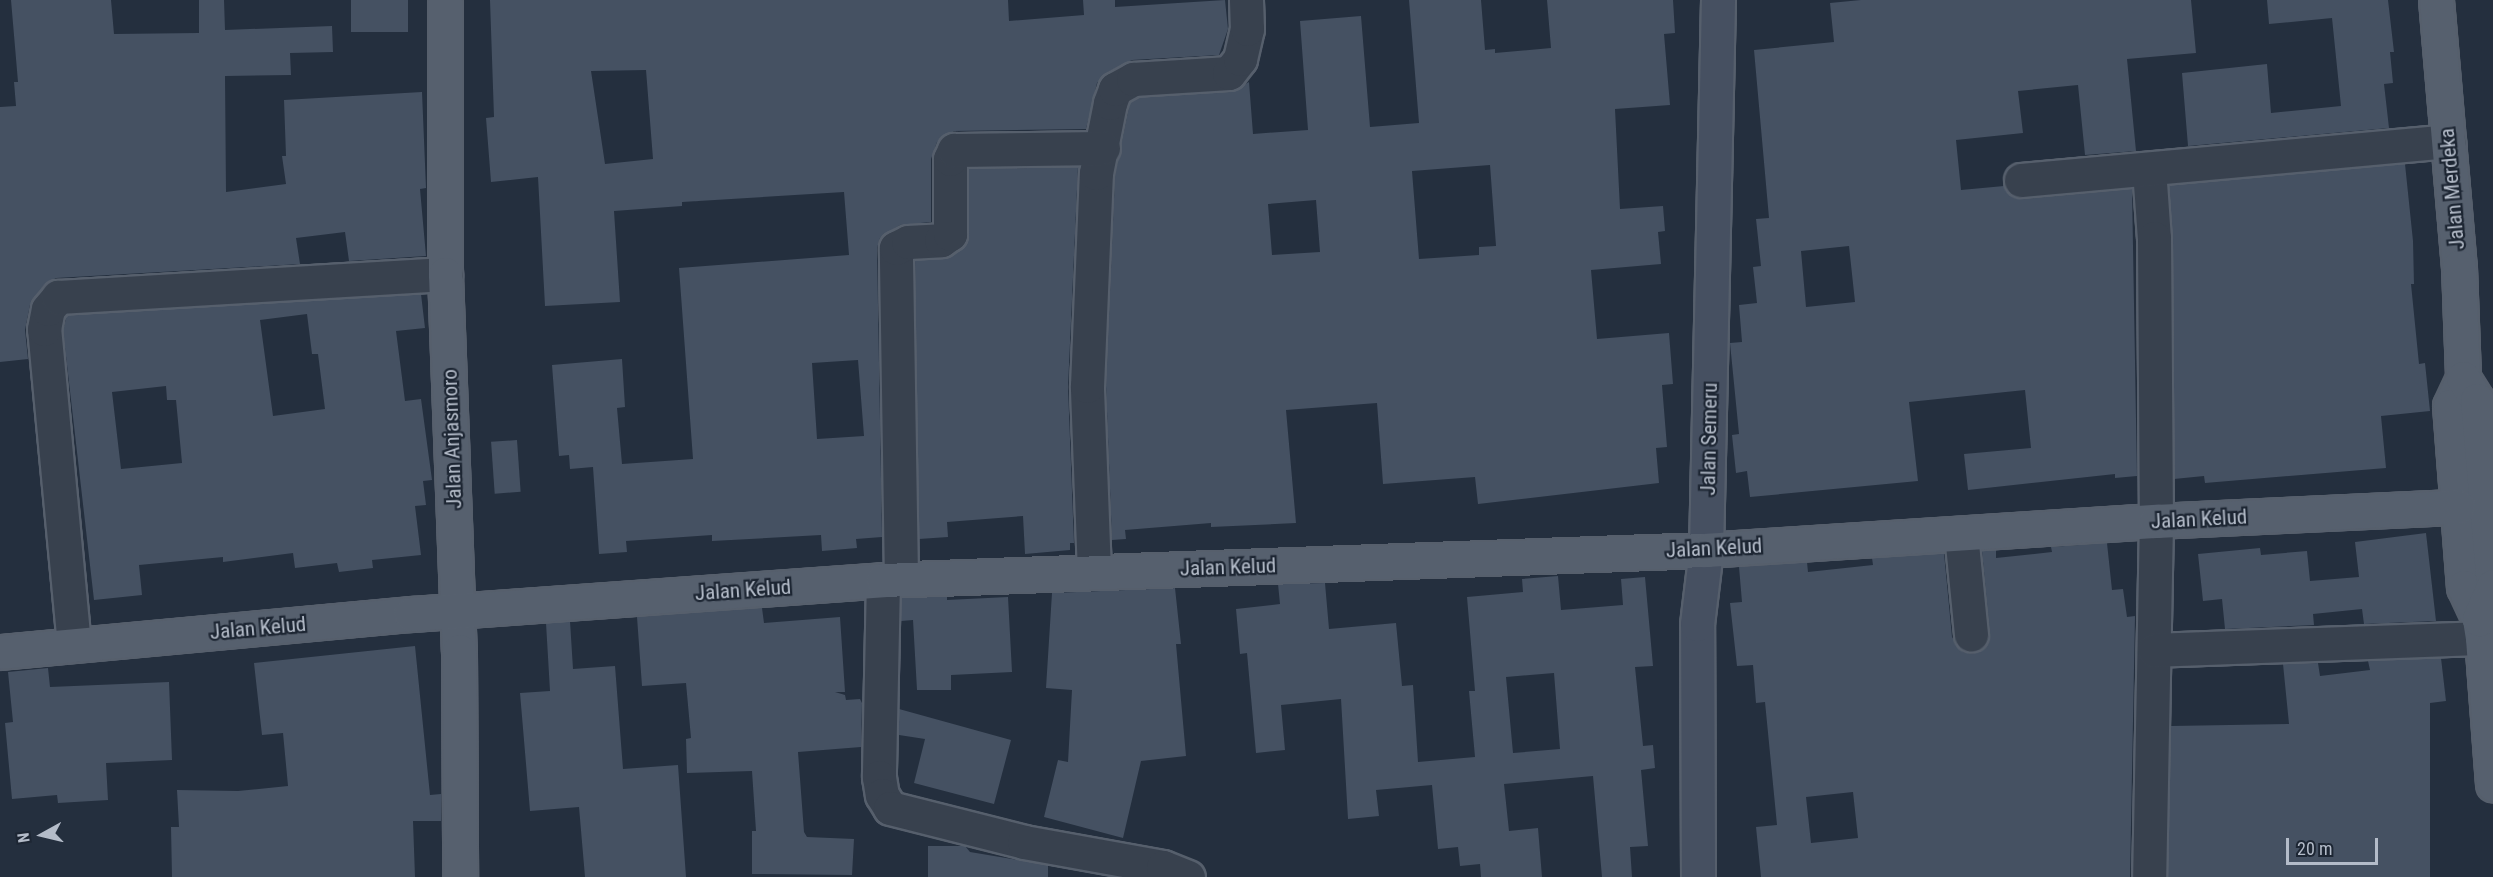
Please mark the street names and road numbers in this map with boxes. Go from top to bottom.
street label: Jalan Merdeka [2434,127,2470,251]
street label: Jalan Anjasmoro [437,369,467,509]
street label: Jalan Semeru [1695,382,1723,496]
street label: Jalan Kelud [2150,504,2248,534]
street label: Jalan Kelud [1665,533,1763,563]
street label: Jalan Kelud [1179,553,1277,581]
street label: Jalan Kelud [694,574,792,606]
street label: Jalan Kelud [209,611,307,645]

